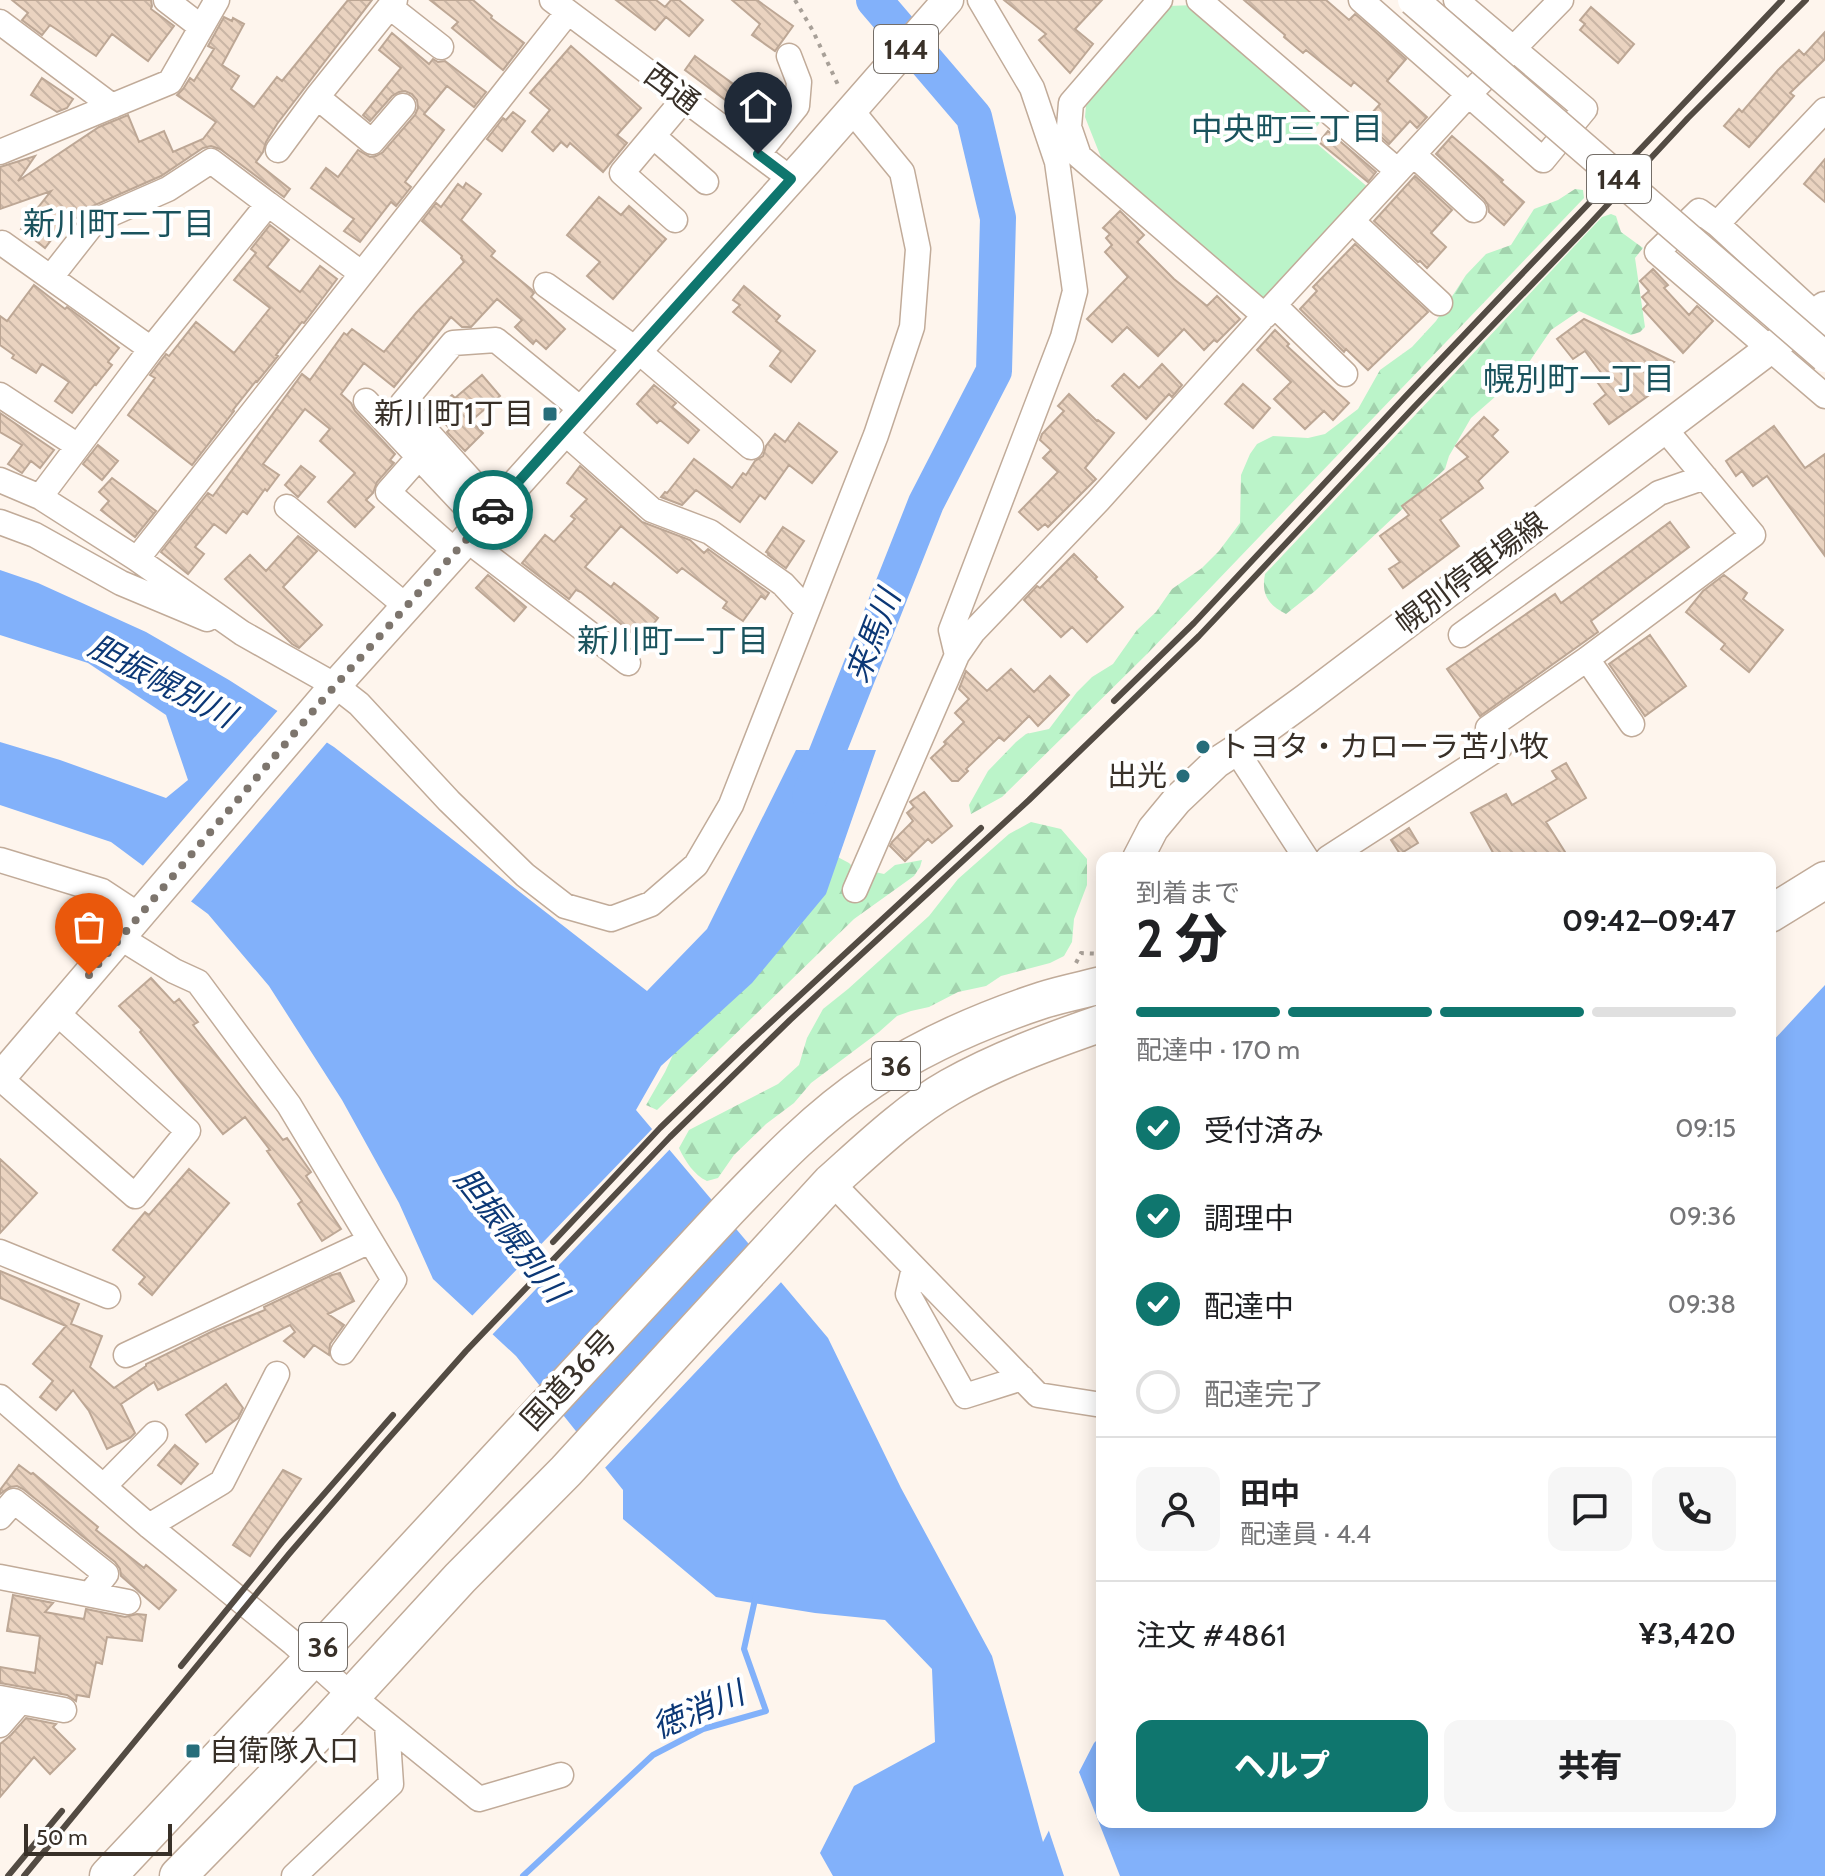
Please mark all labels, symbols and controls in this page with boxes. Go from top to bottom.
road number: 144 [874,25,938,73]
street label: 西通 [637,56,707,121]
pin [724,72,792,154]
icon: home [736,84,780,128]
district label: 中央町三丁目 [1191,109,1383,148]
road number: 144 [1587,155,1651,203]
district label: 新川町二丁目 [23,204,215,243]
district label: 幌別町一丁目 [1483,359,1675,398]
place label: 新川町1丁目 [374,395,534,432]
marker: 新川町1丁目 [541,405,559,423]
courier [453,470,533,550]
icon: car [471,488,515,532]
street label: 幌別停車場線 [1388,504,1554,642]
water label: 来馬川 [837,581,909,688]
district label: 新川町一丁目 [577,621,769,660]
water label: 胆振幌別川 [82,626,245,737]
place label: トヨタ・カローラ苫小牧 [1219,728,1549,765]
marker: トヨタ・カローラ苫小牧 [1194,738,1212,756]
place label: 出光 [1107,757,1167,794]
marker: 出光 [1174,767,1192,785]
text: 到着まで [1136,877,1240,909]
pin [55,893,123,975]
text: 09:42–09:47 [1562,902,1736,939]
icon: bag [67,905,111,949]
text: 2 分 [1136,907,1227,970]
text: 配達中 · 170 m [1136,1034,1300,1066]
road number: 36 [872,1042,920,1090]
icon: check [1136,1106,1180,1150]
text: 受付済み [1204,1112,1324,1149]
text: 09:15 [1675,1112,1736,1144]
water label: 胆振幌別川 [447,1160,578,1312]
icon: check [1136,1194,1180,1238]
text: 調理中 [1204,1200,1294,1237]
text: 09:36 [1669,1200,1736,1232]
icon: check [1136,1282,1180,1326]
text: 配達中 [1204,1288,1294,1325]
text: 09:38 [1668,1288,1736,1320]
street label: 国道36号 [513,1322,624,1437]
text: 配達完了 [1204,1376,1324,1413]
button: person [1136,1467,1220,1551]
button: chat [1548,1467,1632,1551]
button: phone [1652,1467,1736,1551]
text: 田中 [1240,1475,1300,1512]
text: 配達員 · 4.4 [1240,1518,1371,1550]
text: ¥3,420 [1639,1615,1736,1652]
text: 注文 #4861 [1136,1617,1286,1654]
road number: 36 [299,1623,347,1671]
water label: 徳消川 [646,1672,752,1746]
button: ヘルプ [1136,1720,1428,1812]
button: 共有 [1444,1720,1736,1812]
place label: 自衛隊入口 [209,1732,359,1769]
marker: 自衛隊入口 [184,1742,202,1760]
scale bar [24,1820,172,1856]
text: 50 m [36,1824,88,1851]

